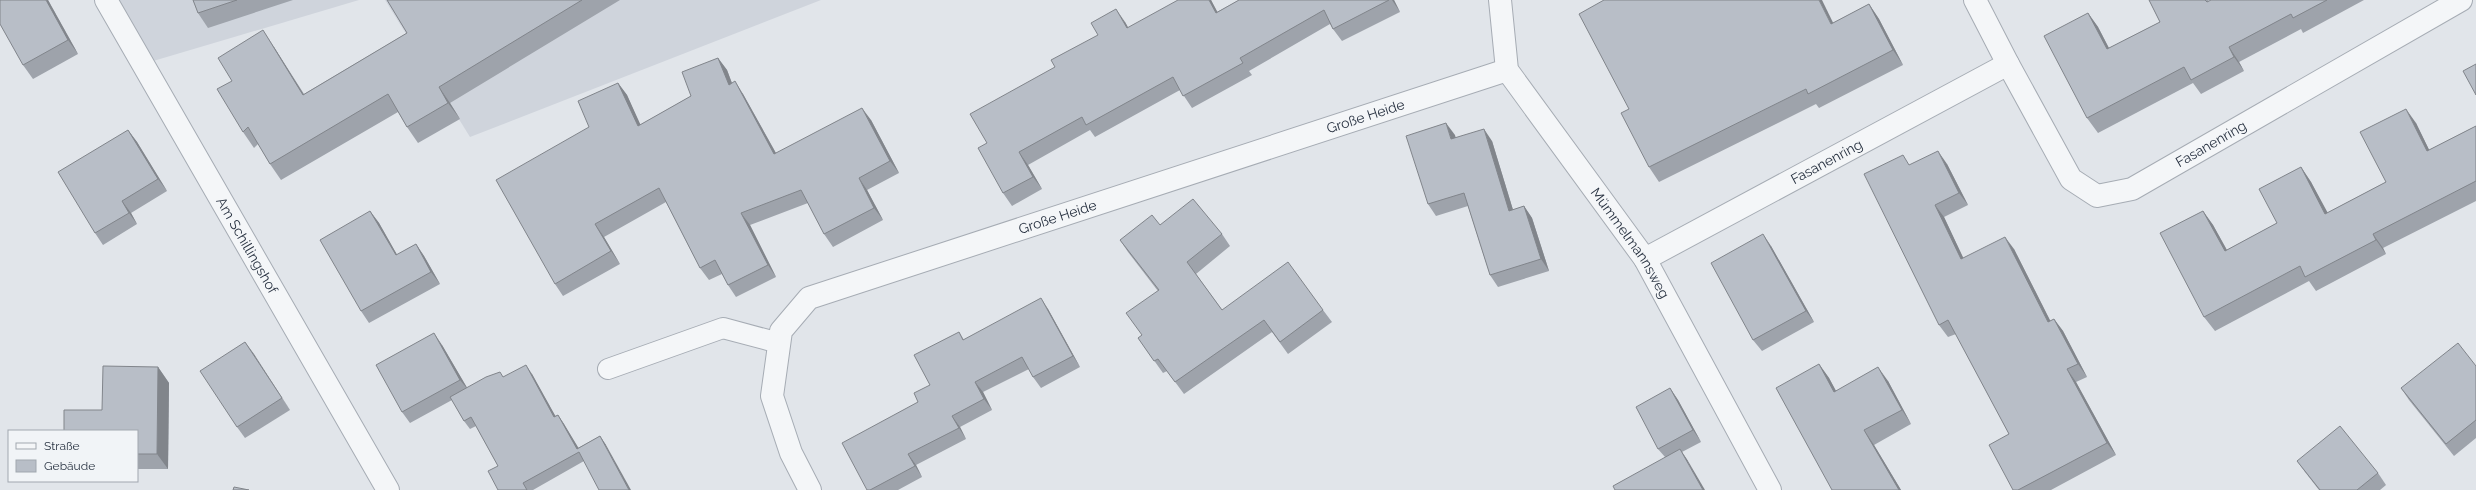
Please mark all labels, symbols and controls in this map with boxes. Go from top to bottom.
street label: Große Heide [1324,96,1406,136]
street label: Fasanenring [2173,117,2249,170]
street label: Fasanenring [1788,136,1865,187]
street label: Mümmelmannsweg [1588,185,1673,301]
street label: Am Schillingshof [213,194,282,298]
street label: Große Heide [1017,197,1099,237]
legend [8,430,138,482]
text: Straße [44,439,80,453]
text: Gebäude [44,459,95,473]

